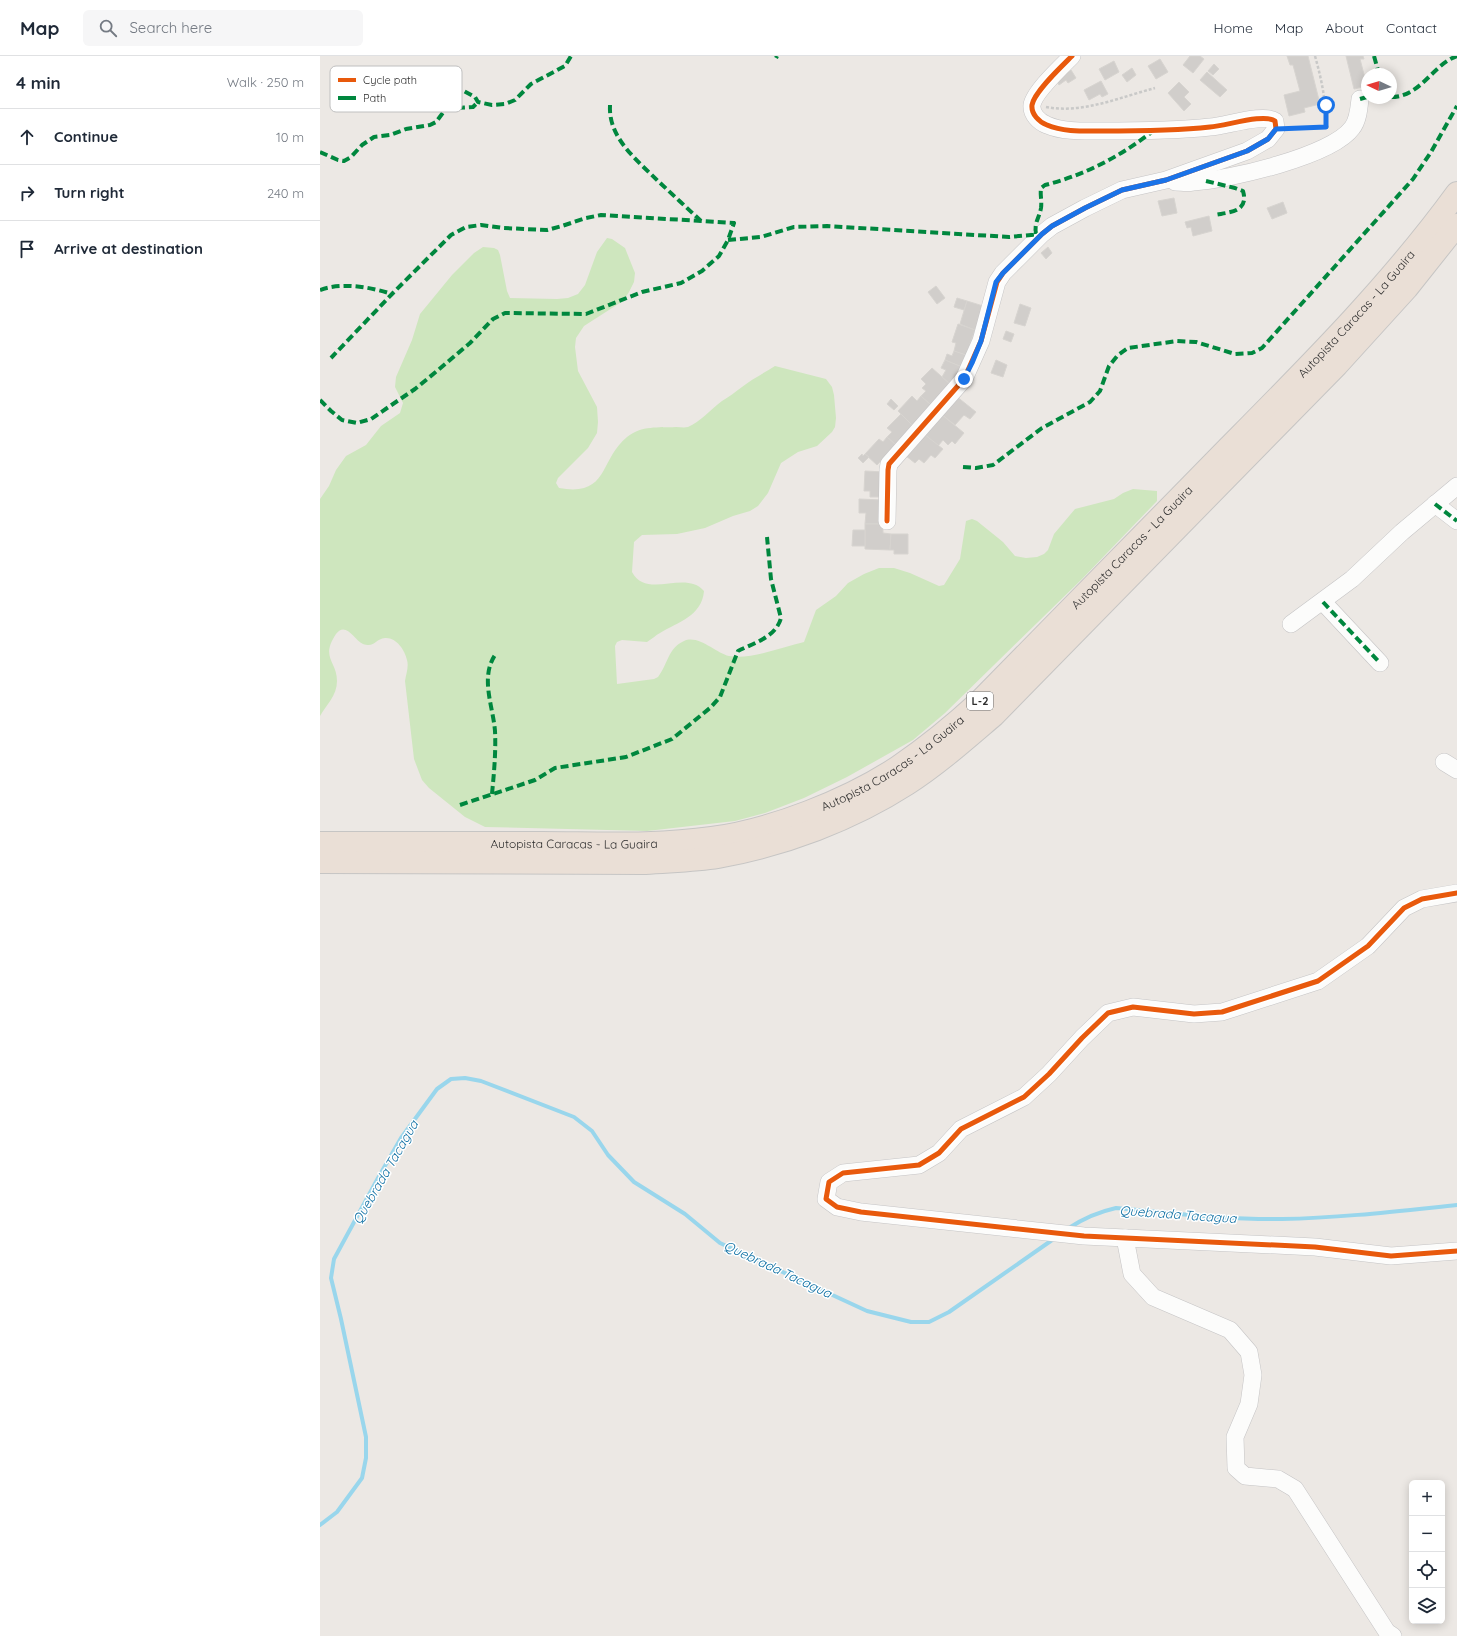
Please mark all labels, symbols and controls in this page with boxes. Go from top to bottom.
search box [83,10,363,46]
text: Map [20,16,59,40]
icon: search [97,17,119,39]
text: Search here [129,18,212,37]
text: Home [1214,19,1253,37]
text: Map [1275,19,1303,37]
text: About [1325,19,1364,37]
text: Contact [1386,19,1437,37]
legend [330,66,462,112]
north arrow [1361,68,1397,104]
text: 4 min [16,72,61,93]
text: Cycle path [363,73,417,87]
text: Walk · 250 m [227,74,304,90]
text: Path [363,91,386,105]
route start [1317,96,1335,114]
icon: ahead [16,126,38,148]
text: Continue [54,127,118,146]
text: 10 m [276,129,304,145]
icon: right [16,182,38,204]
text: Turn right [54,183,125,202]
text: 240 m [267,185,304,201]
icon: arrive [16,238,38,260]
text: Arrive at destination [54,239,203,258]
street label: Autopista Caracas - La Guaira [1294,247,1417,380]
route end [955,370,973,388]
street label: Autopista Caracas - La Guaira [1068,482,1195,612]
road number: L-2 [967,692,993,710]
street label: Autopista Caracas - La Guaira [819,712,967,814]
street label: Autopista Caracas - La Guaira [490,835,658,851]
water label: Quebrada Tacagua [349,1116,422,1227]
water label: Quebrada Tacagua [1119,1202,1238,1226]
water label: Quebrada Tacagua [722,1237,835,1301]
map controls [1409,1480,1445,1624]
button: + [1409,1480,1445,1516]
button: − [1409,1516,1445,1552]
button: locate [1409,1552,1445,1588]
button: layers [1409,1588,1445,1624]

